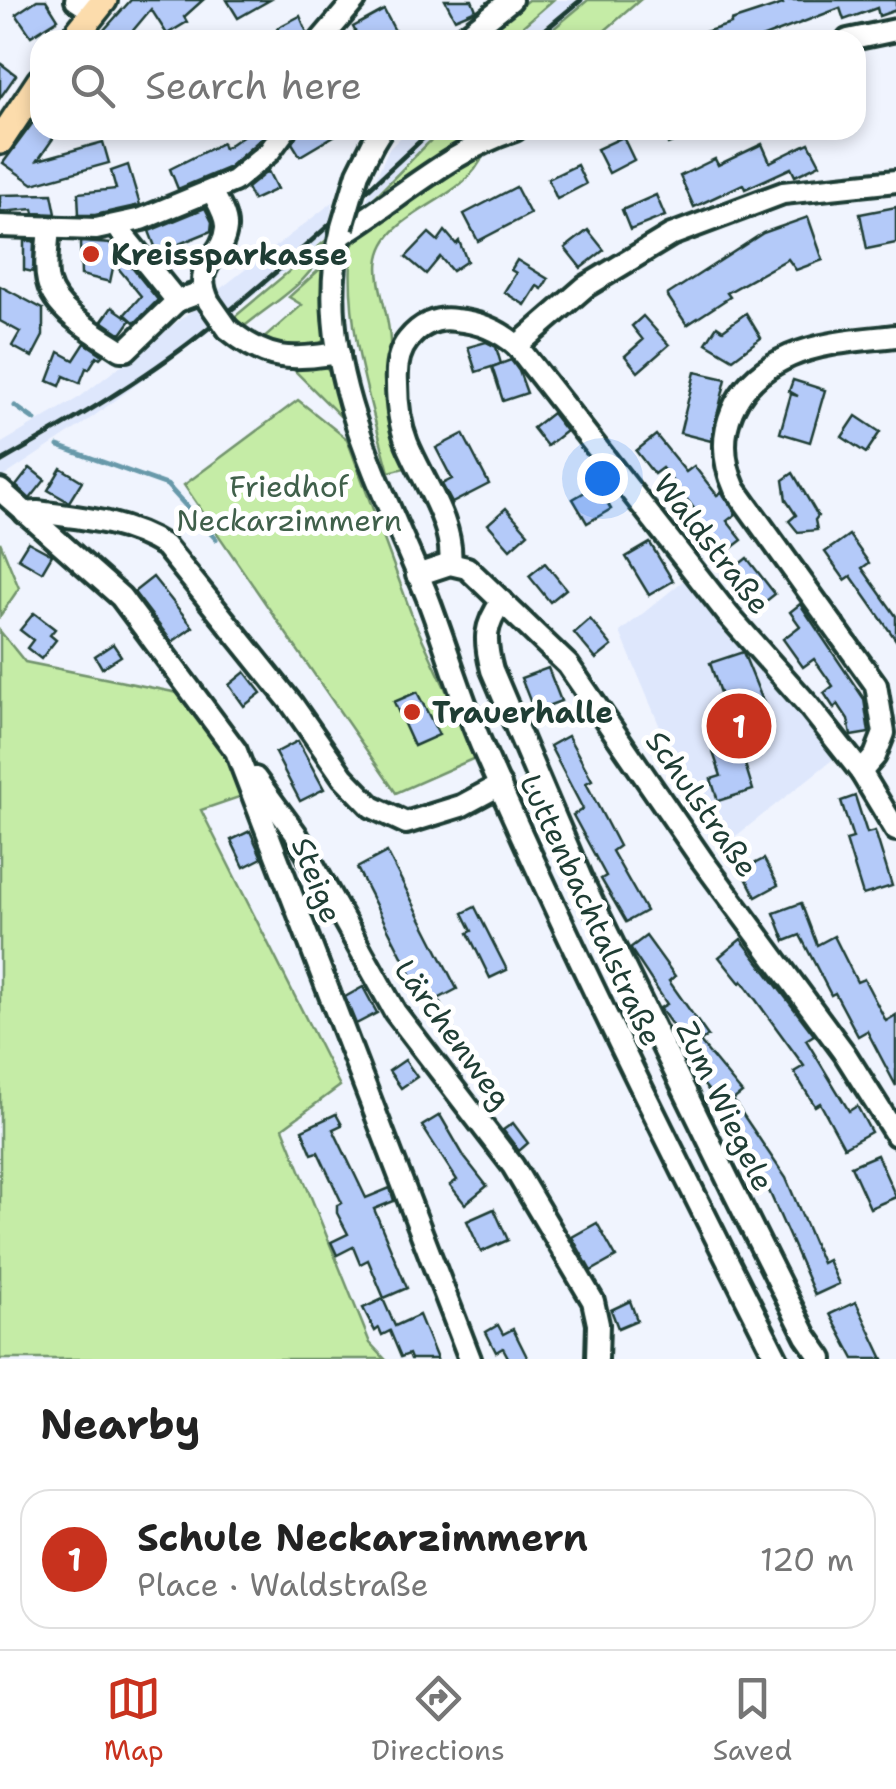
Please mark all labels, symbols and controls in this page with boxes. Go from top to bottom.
search box [30,30,866,140]
icon: search [65,58,120,113]
text: Search here [145,60,362,111]
place label: Kreissparkasse [111,234,348,275]
marker: Kreissparkasse [80,243,102,265]
your location [577,453,628,504]
street label: Waldstraße [644,465,780,623]
park label: Friedhof Neckarzimmern [176,466,402,541]
pin: 1 [706,688,772,764]
place label: Trauerhalle [432,692,613,733]
marker: Trauerhalle [401,701,423,723]
street label: Schulstraße [636,723,768,885]
street label: Luttenbachtalstraße [510,767,672,1053]
street label: Steige [282,831,352,929]
street label: Lärchenweg [385,951,521,1117]
street label: Zum Wiegele [666,1014,784,1198]
text: Nearby [40,1396,200,1452]
text: Schule Neckarzimmern [137,1512,588,1563]
text: 1 [67,1538,82,1581]
text: 120 m [760,1538,854,1581]
text: Place · Waldstraße [137,1563,429,1606]
tab: Map [104,1671,164,1769]
tab: Directions [371,1671,505,1769]
tab: Saved [713,1671,792,1769]

